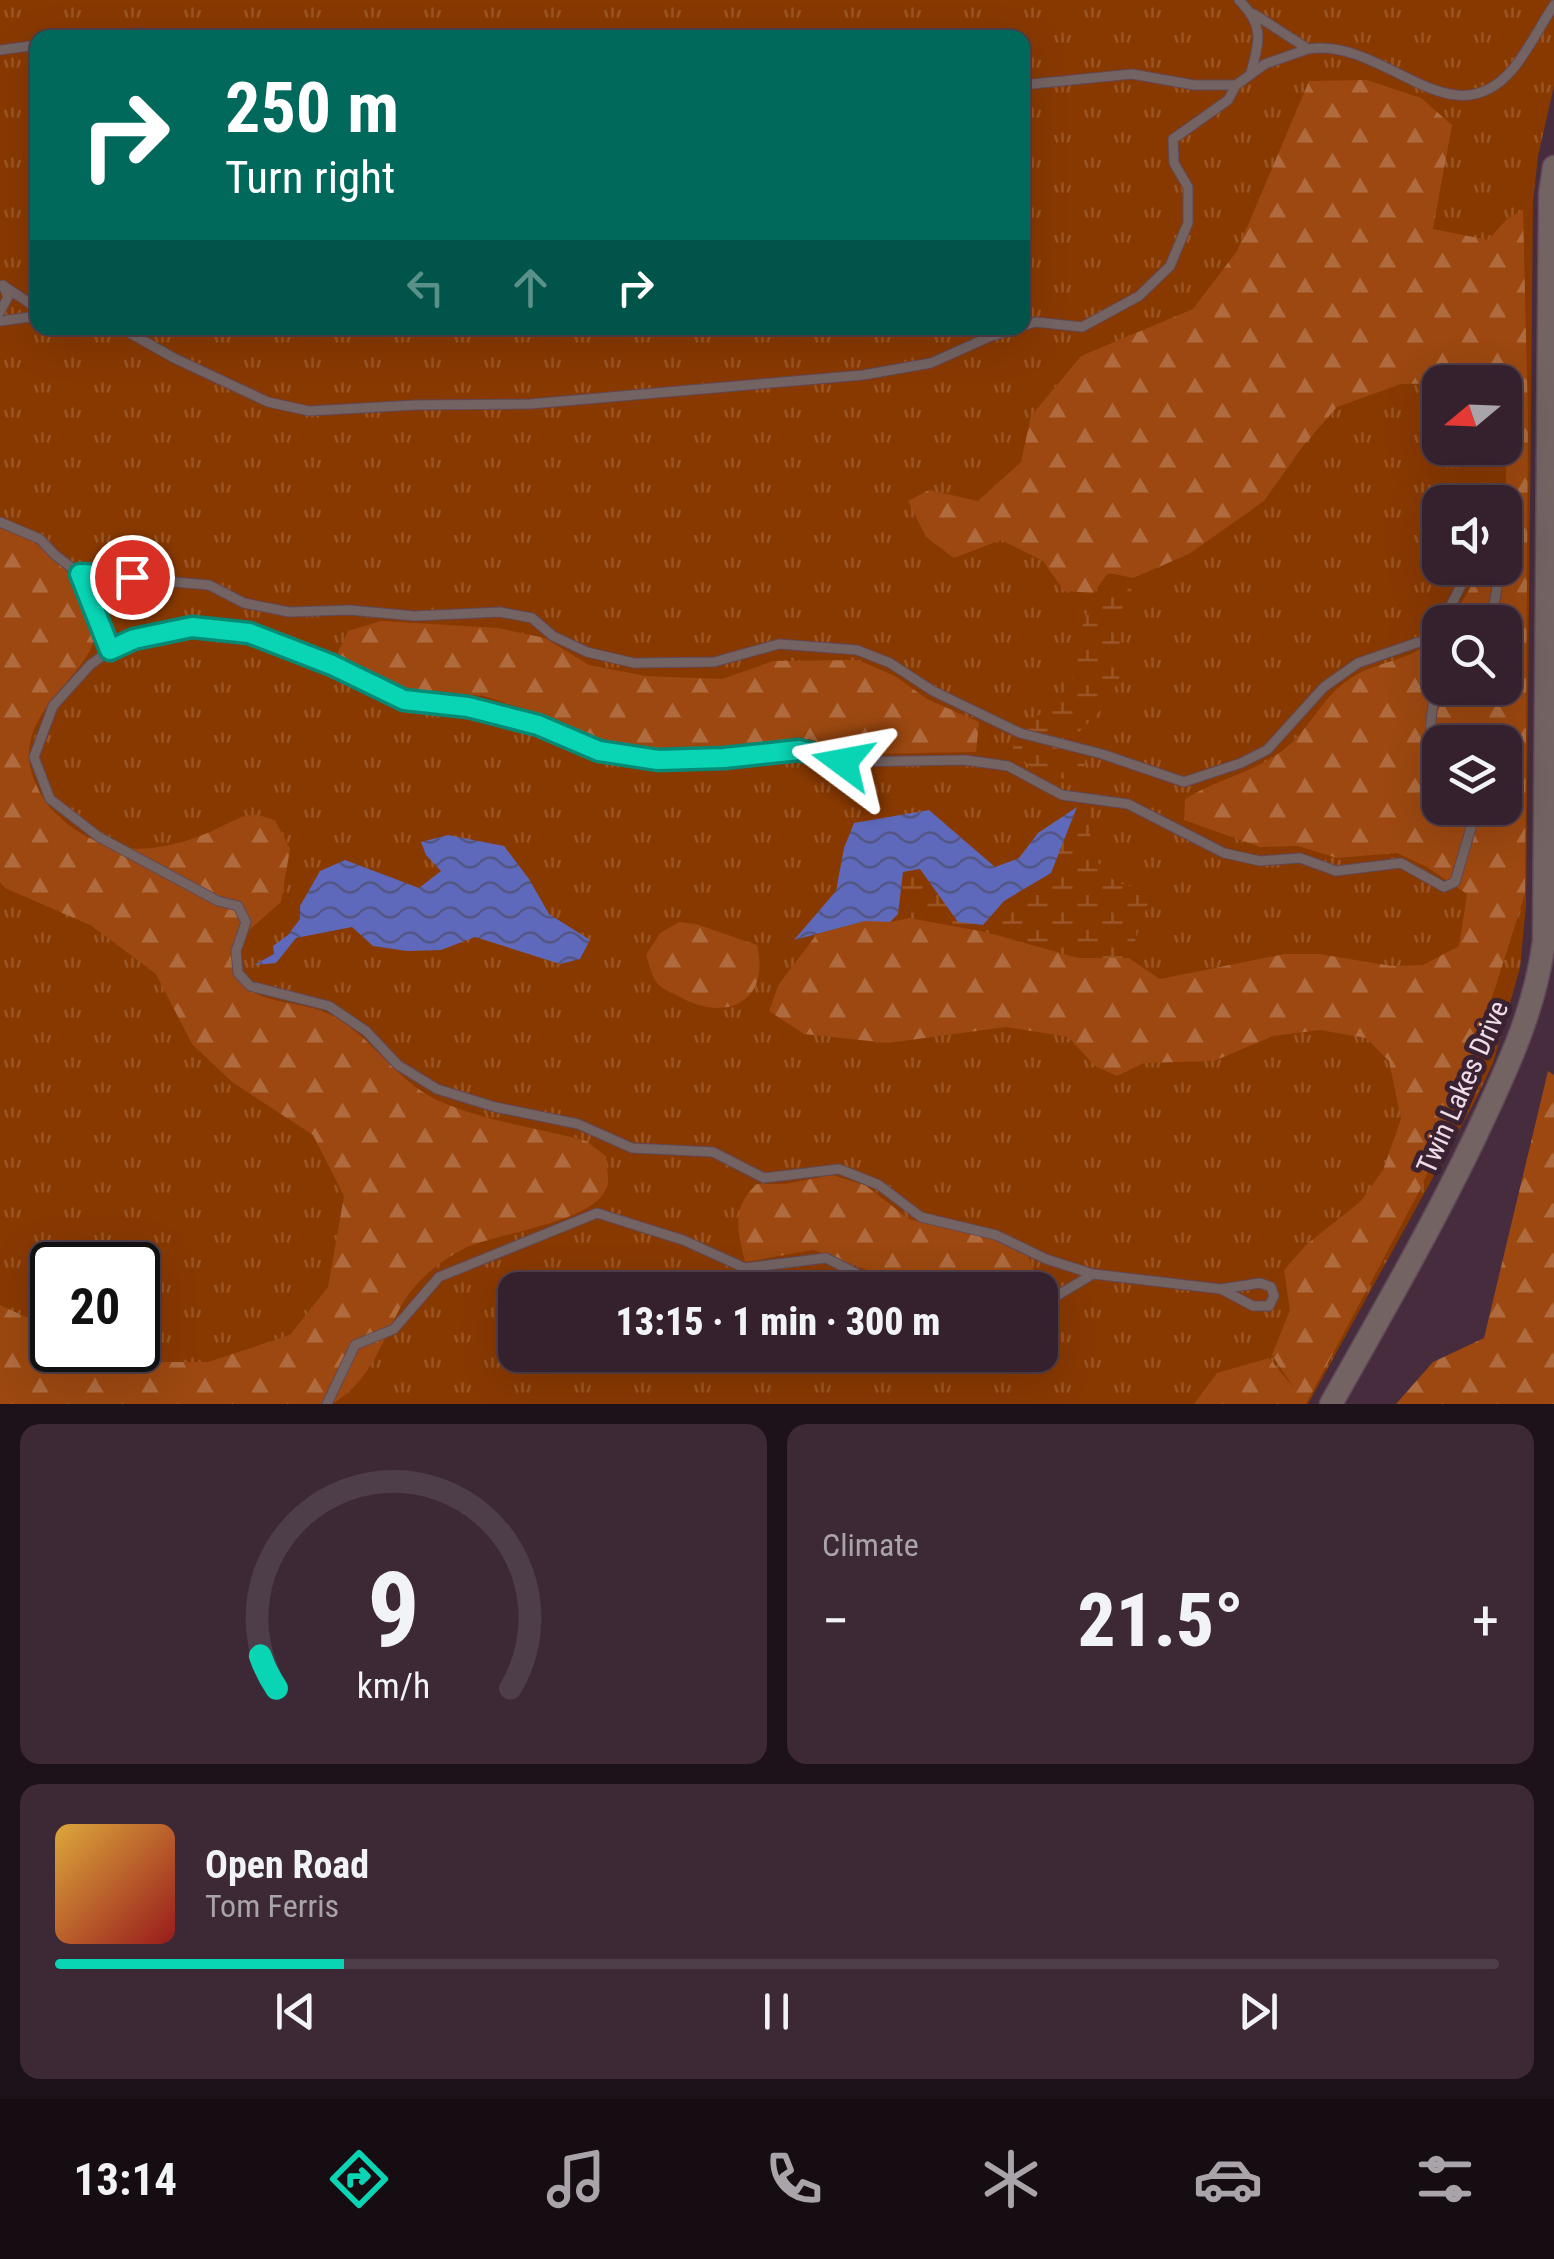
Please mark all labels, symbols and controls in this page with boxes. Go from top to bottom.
text: 250 m [225,67,399,149]
icon: right [60,70,190,200]
text: Turn right [225,151,395,204]
icon: left [398,260,453,315]
icon: ahead [503,260,558,315]
icon: right [608,260,663,315]
north arrow [1422,365,1522,465]
map controls [1422,365,1522,825]
button: sound [1422,485,1522,585]
pin [90,535,175,620]
icon: arrive [105,550,160,605]
button: search [1422,605,1522,705]
position arrow [791,710,895,814]
button: layers [1422,725,1522,825]
street label: Twin Lakes Drive [1410,996,1515,1179]
speed limit sign: 20 [30,1242,160,1372]
text: 13:15 · 1 min · 300 m [616,1300,940,1344]
text: Climate [822,1526,919,1564]
text: 9 [367,1550,420,1671]
text: 21.5° [1078,1576,1244,1664]
text: − [822,1589,850,1653]
text: + [1472,1589,1499,1653]
text: km/h [357,1665,430,1707]
text: Open Road [205,1843,369,1887]
text: Tom Ferris [205,1887,339,1925]
icon: previous [268,1984,323,2039]
icon: pause [749,1984,804,2039]
icon: next [1231,1984,1286,2039]
icon: directions [324,2144,394,2214]
icon: music [541,2144,611,2214]
icon: phone [759,2144,829,2214]
icon: climate [976,2144,1046,2214]
icon: car [1193,2144,1263,2214]
icon: filters [1410,2144,1480,2214]
text: 13:14 [74,2153,177,2206]

